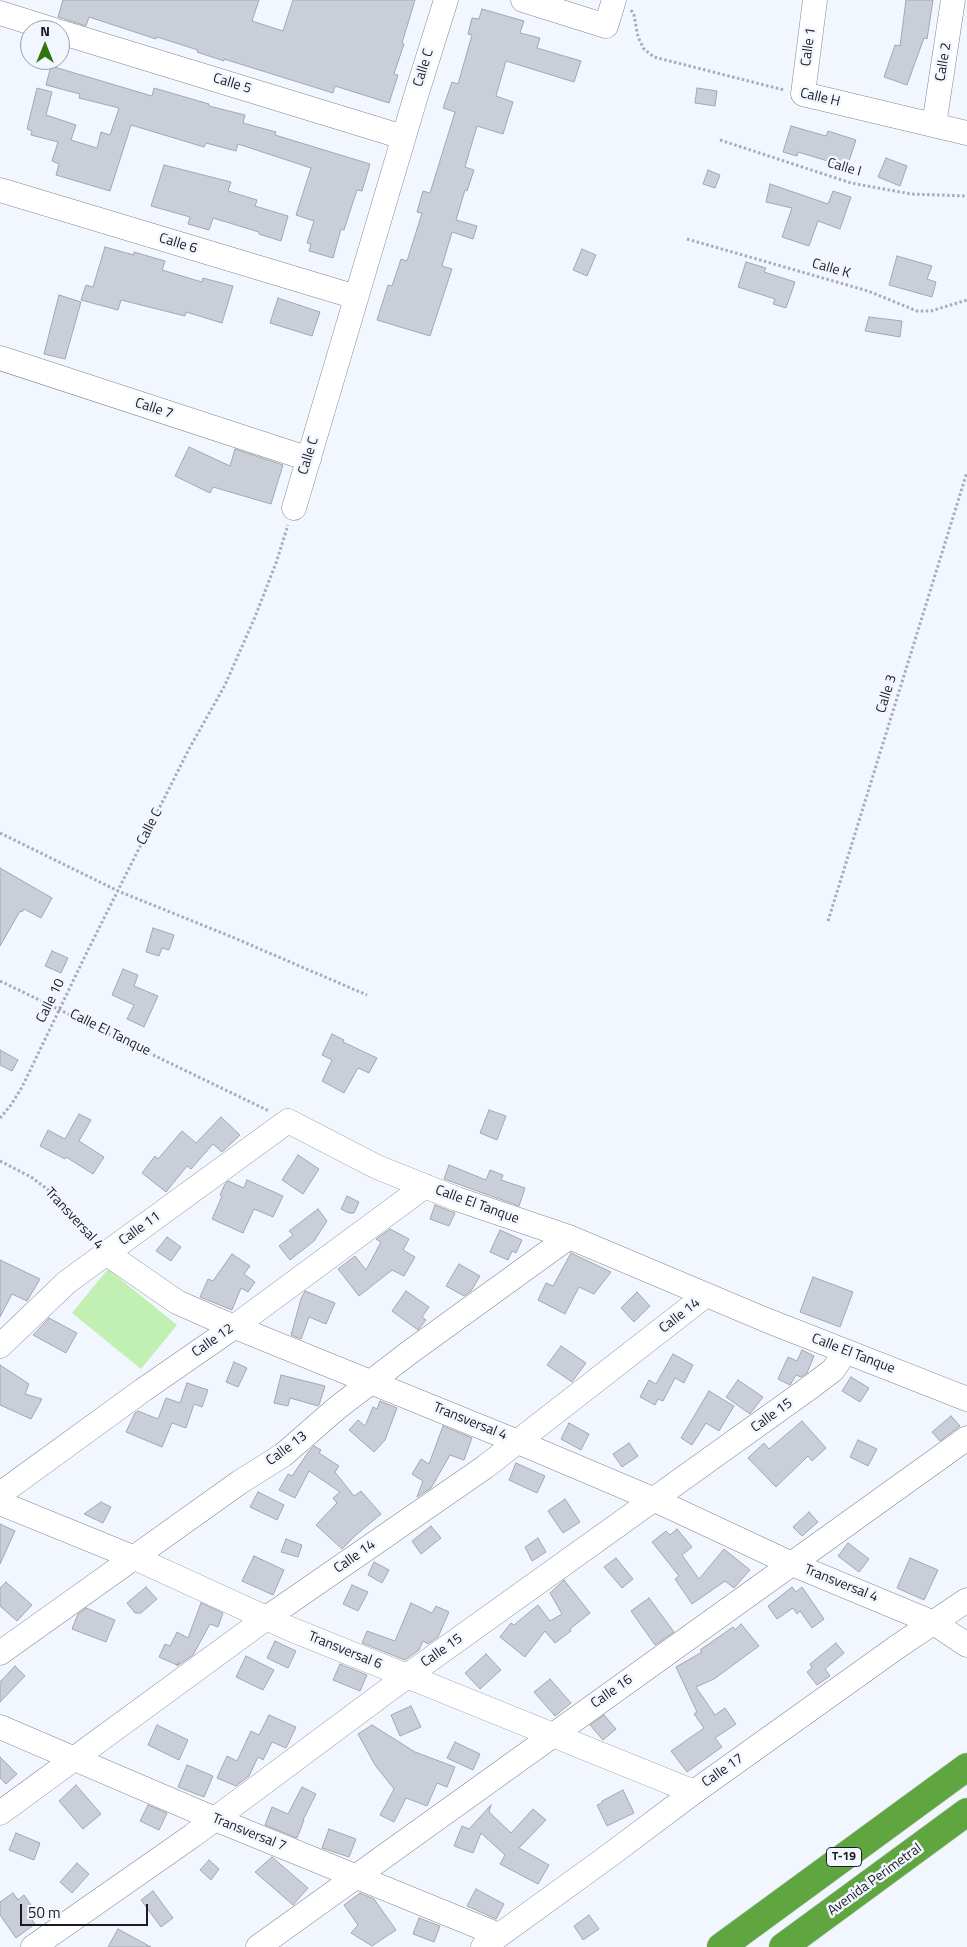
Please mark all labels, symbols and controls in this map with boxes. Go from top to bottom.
north arrow [20,20,70,70]
text: N [40,20,50,41]
street label: Calle 1 [798,26,820,68]
street label: Calle 2 [933,41,955,83]
street label: Calle C [410,47,438,89]
street label: Calle 5 [211,70,253,98]
street label: Calle H [798,85,842,111]
street label: Calle I [825,155,863,181]
street label: Calle 6 [157,230,199,258]
street label: Calle K [810,256,852,282]
street label: Calle 7 [133,395,175,423]
street label: Calle C [295,435,323,477]
street label: Calle 3 [873,673,901,715]
street label: Calle C [134,806,166,848]
street label: Calle 10 [33,976,69,1026]
street label: Calle El Tanque [67,1006,153,1060]
street label: Calle El Tanque [433,1182,521,1228]
street label: Transversal 4 [41,1185,107,1253]
street label: Calle 11 [116,1208,164,1250]
street label: Calle 14 [656,1295,704,1337]
street label: Calle 12 [189,1321,237,1361]
street label: Calle El Tanque [809,1330,897,1378]
street label: Calle 15 [748,1395,796,1437]
street label: Transversal 4 [431,1400,509,1444]
street label: Calle 13 [263,1428,311,1470]
street label: Calle 14 [331,1537,379,1577]
street label: Transversal 4 [802,1562,880,1606]
street label: Transversal 6 [306,1629,384,1673]
street label: Calle 15 [418,1631,466,1671]
street label: Calle 16 [588,1672,636,1712]
street label: Calle 17 [699,1751,747,1791]
street label: Transversal 7 [210,1811,288,1855]
street label: Avenida Perimetral [825,1840,925,1920]
road number: T-19 [826,1848,862,1866]
scale bar [22,1894,150,1926]
text: 50 m [28,1901,61,1924]

